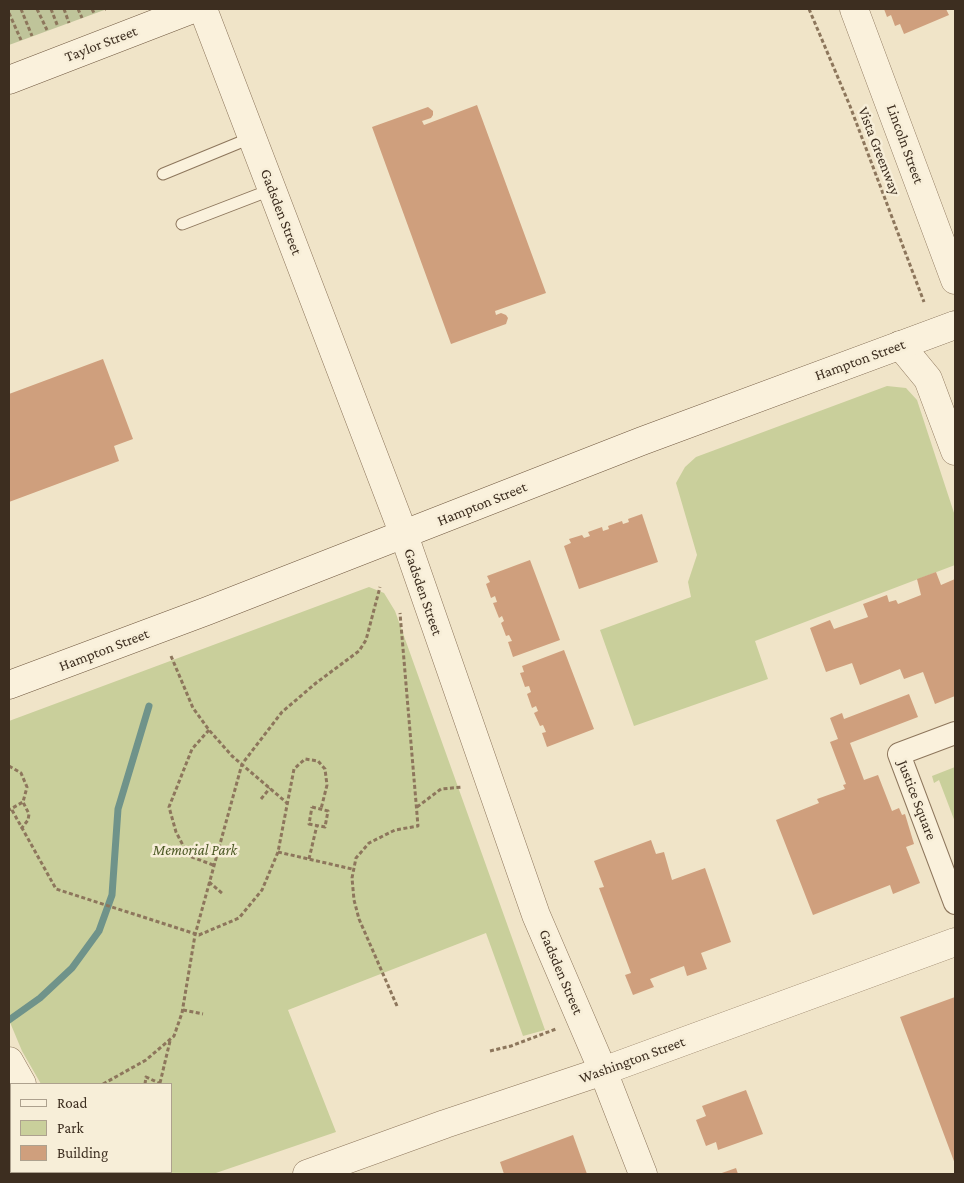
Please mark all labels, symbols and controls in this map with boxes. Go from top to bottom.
street label: Taylor Street [62,22,140,66]
street label: Lincoln Street [882,102,928,186]
street label: Vista Greenway [854,104,904,198]
street label: Gadsden Street [256,166,306,258]
street label: Hampton Street [812,335,908,385]
street label: Hampton Street [435,478,529,530]
street label: Gadsden Street [400,546,446,638]
street label: Hampton Street [56,625,152,675]
street label: Justice Square [894,758,940,842]
park label: Memorial Park [153,841,237,859]
street label: Gadsden Street [535,927,587,1017]
street label: Washington Street [577,1032,687,1088]
legend [10,1083,172,1173]
text: Road [57,1095,87,1111]
text: Park [57,1120,84,1136]
text: Building [57,1145,108,1161]

